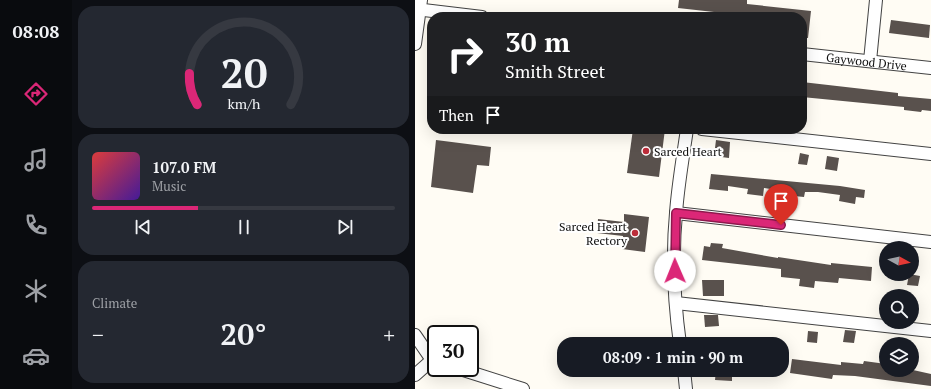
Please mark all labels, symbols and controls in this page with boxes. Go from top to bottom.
text: 08:08 [13,19,59,43]
text: 30 m [505,23,570,60]
icon: right [439,28,491,80]
text: 20 [220,45,267,100]
street label: Gaywood Drive [826,49,908,73]
text: Smith Street [505,59,605,83]
icon: directions [22,80,50,108]
text: km/h [227,93,261,112]
icon: arrive [482,104,504,126]
text: Then [439,105,474,125]
place label: Sarced Heart [654,144,723,159]
icon: music [22,146,50,174]
marker: Sarced Heart [641,146,651,156]
text: 107.0 FM [152,157,216,177]
text: Music [152,177,186,195]
pin [764,184,798,225]
icon: arrive [770,190,792,212]
icon: phone [22,211,50,239]
icon: previous [132,216,154,238]
icon: pause [233,216,255,238]
icon: next [334,216,356,238]
place label: Sarced Heart Rectory [559,219,628,248]
marker: Sarced Heart Rectory [630,228,640,238]
north arrow [879,241,919,281]
map controls [879,241,919,377]
position arrow [654,250,696,292]
icon: climate [22,277,50,305]
button: search [879,289,919,329]
text: Climate [92,294,137,312]
text: 20° [220,314,267,354]
text: − [92,320,104,349]
text: + [383,320,395,349]
speed limit sign: 30 [427,325,479,377]
button: layers [879,337,919,377]
icon: car [22,342,50,370]
text: 08:09 · 1 min · 90 m [603,347,743,367]

